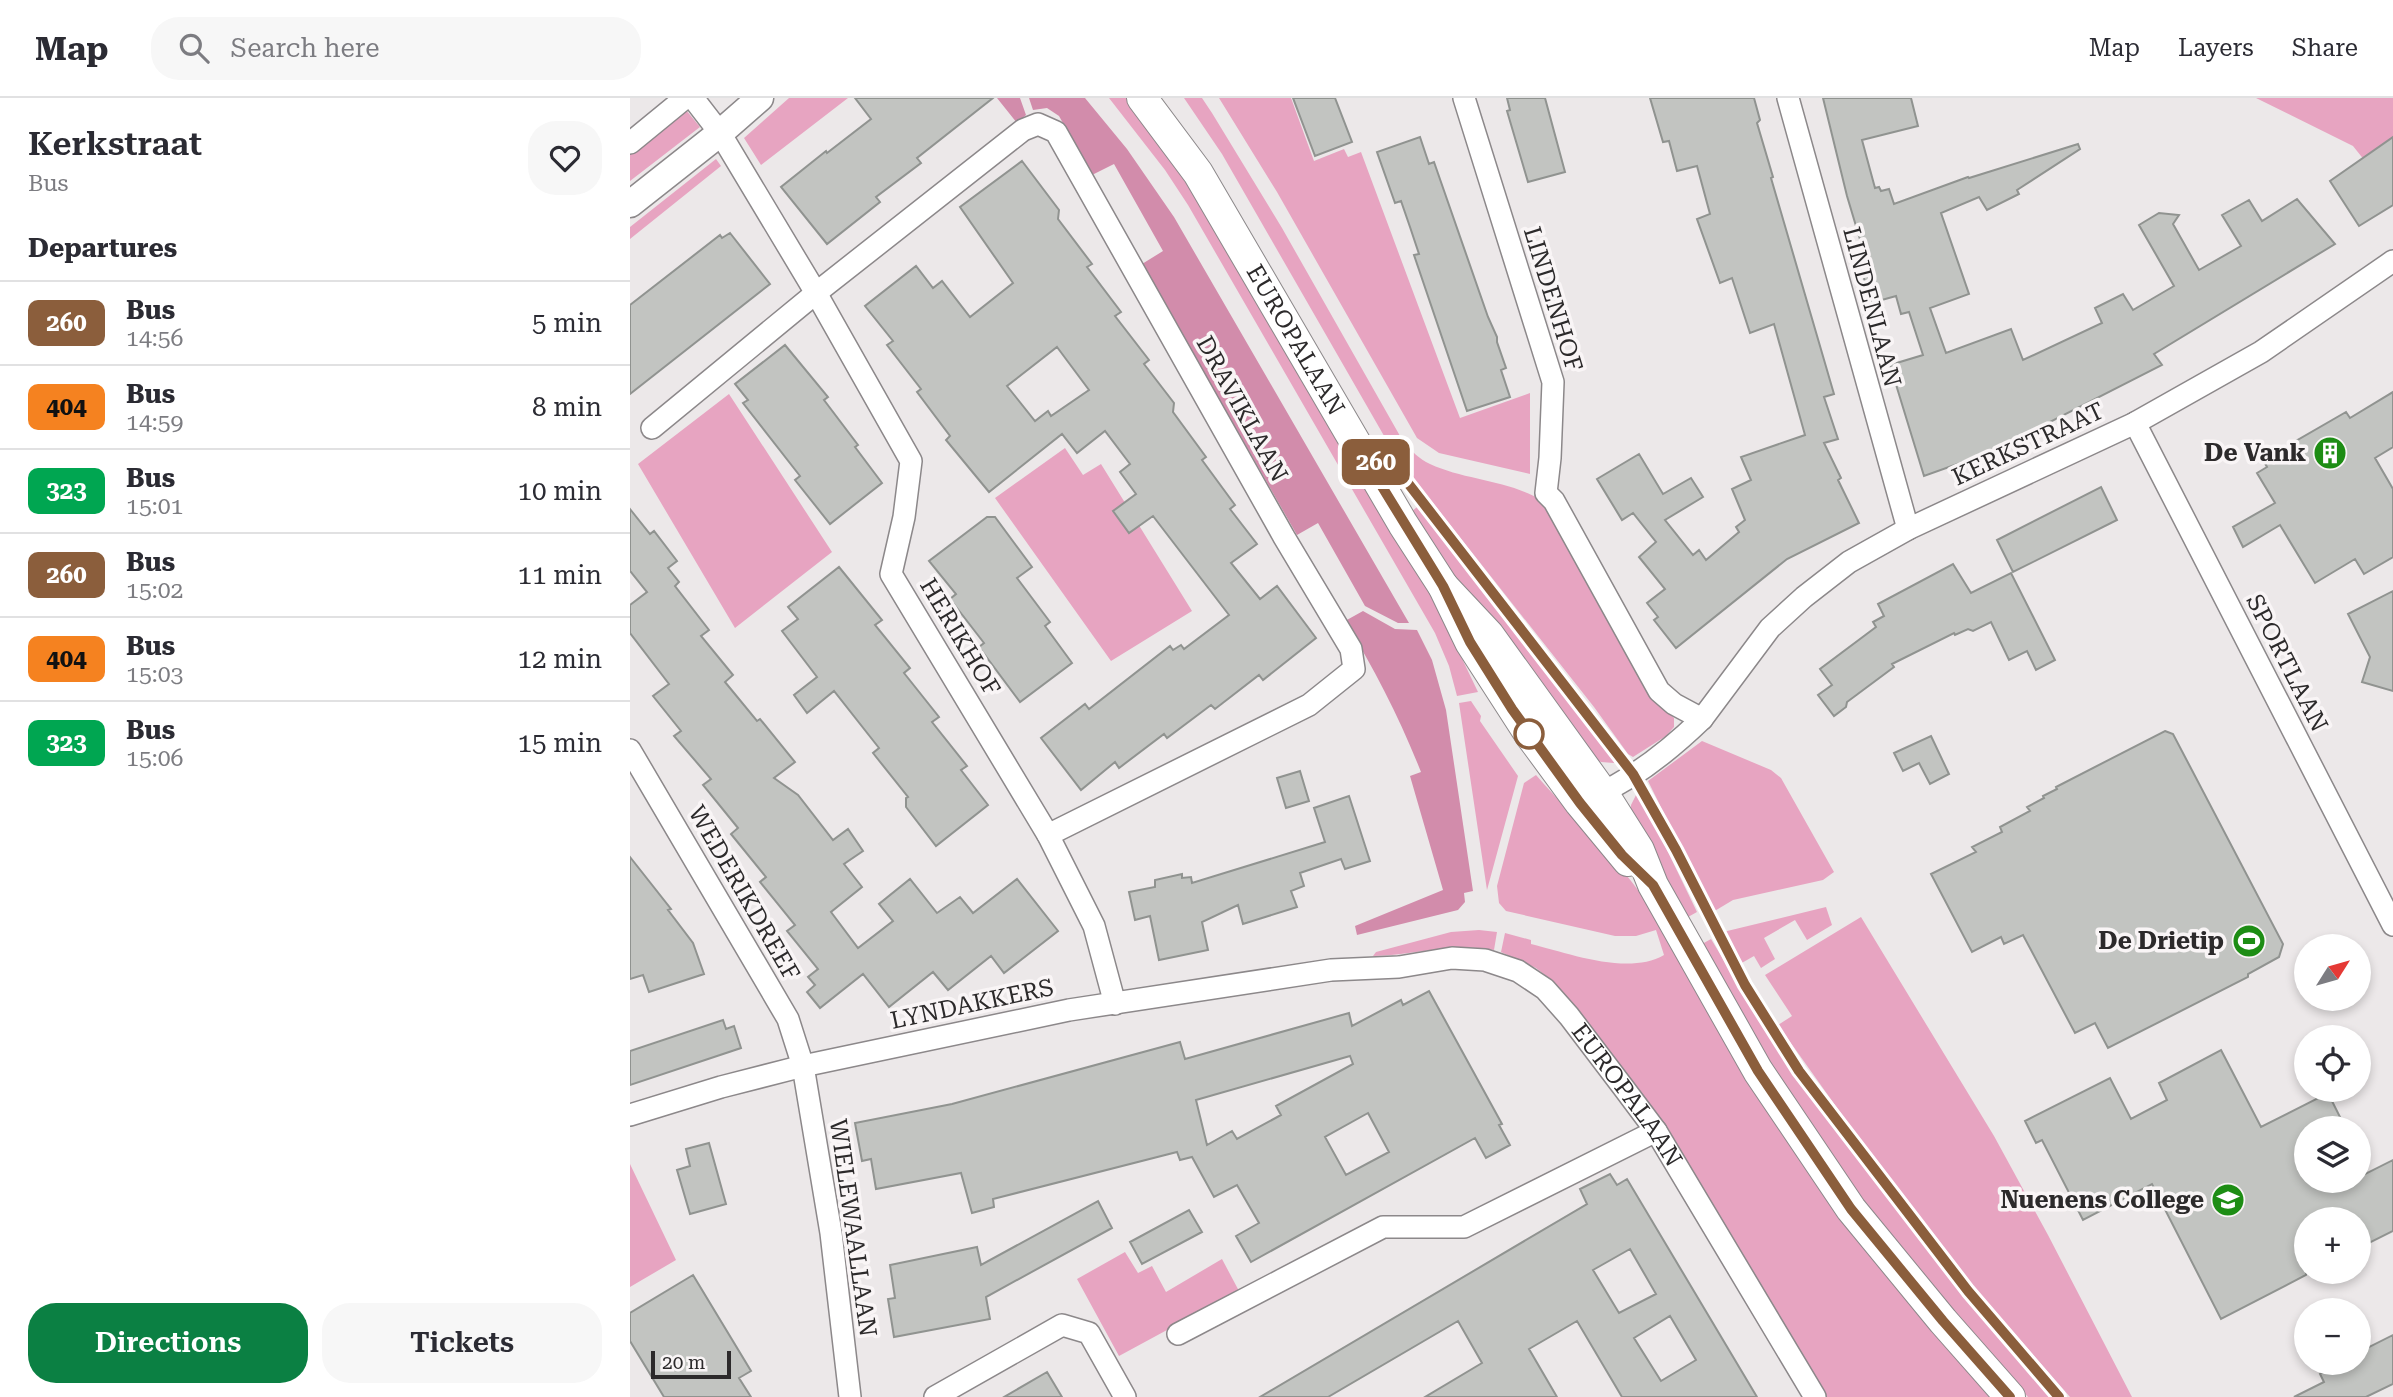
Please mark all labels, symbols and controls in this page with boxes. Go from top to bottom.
search box [151,17,641,80]
text: Map [35,29,109,68]
icon: search [175,29,213,67]
text: Search here [231,33,380,63]
text: Map [2089,34,2140,62]
text: Layers [2178,34,2254,62]
text: Share [2292,34,2358,62]
button: heart [528,121,602,195]
text: Kerkstraat [28,124,202,163]
text: Bus [28,170,68,197]
street label: LINDENHOF [1518,223,1588,375]
street label: LINDENLAAN [1837,224,1907,390]
text: Departures [28,233,177,263]
street label: EUROPALAAN [1241,260,1350,420]
text: Bus [126,295,175,325]
text: 5 min [532,308,602,338]
text: 260 [46,309,87,337]
text: 14:56 [126,325,183,352]
street label: DRAVIKLAAN [1190,331,1294,487]
text: Bus [126,379,175,409]
text: 8 min [532,392,602,422]
text: 404 [46,393,87,421]
street label: KERKSTRAAT [1948,397,2108,491]
text: 14:59 [126,409,183,436]
building icon: De Vank [2311,434,2349,472]
line badge: 260 [1336,439,1416,485]
place label: De Vank [2204,439,2306,467]
text: 260 [1356,448,1396,476]
text: Bus [126,463,175,493]
text: 10 min [518,476,602,506]
text: 323 [46,477,87,505]
text: 15:01 [126,493,183,520]
text: Bus [126,547,175,577]
text: 11 min [518,560,602,590]
text: 260 [46,561,87,589]
street label: HERIKHOF [914,573,1006,701]
text: 15:02 [126,577,183,604]
street label: SPORTLAAN [2240,590,2334,736]
text: Bus [126,631,175,661]
text: 12 min [518,644,602,674]
text: 404 [46,645,87,673]
text: 15:03 [126,661,183,688]
text: Bus [126,715,175,745]
unlabelled marker [1514,719,1544,749]
text: 15 min [518,728,602,758]
text: 323 [46,729,87,757]
text: 15:06 [126,745,183,772]
street label: WEDERIKDREEF [683,801,805,985]
sports icon: De Drietip [2230,922,2268,960]
place label: De Drietip [2098,927,2224,955]
north arrow [2294,934,2371,1012]
map controls [2294,934,2371,1375]
street label: LYNDAKKERS [888,973,1056,1035]
street label: EUROPALAAN [1566,1018,1688,1171]
button: locate [2294,1025,2371,1102]
button: layers [2294,1116,2371,1193]
street label: WIELEWAALLAAN [824,1117,882,1339]
school or university icon: Nuenens College [2209,1181,2247,1219]
place label: Nuenens College [2000,1186,2204,1214]
button: + [2294,1207,2371,1284]
button: − [2294,1298,2371,1375]
button: Directions [28,1303,308,1383]
button: Tickets [322,1303,602,1383]
scale bar [651,1348,732,1380]
text: 20 m [662,1351,705,1374]

